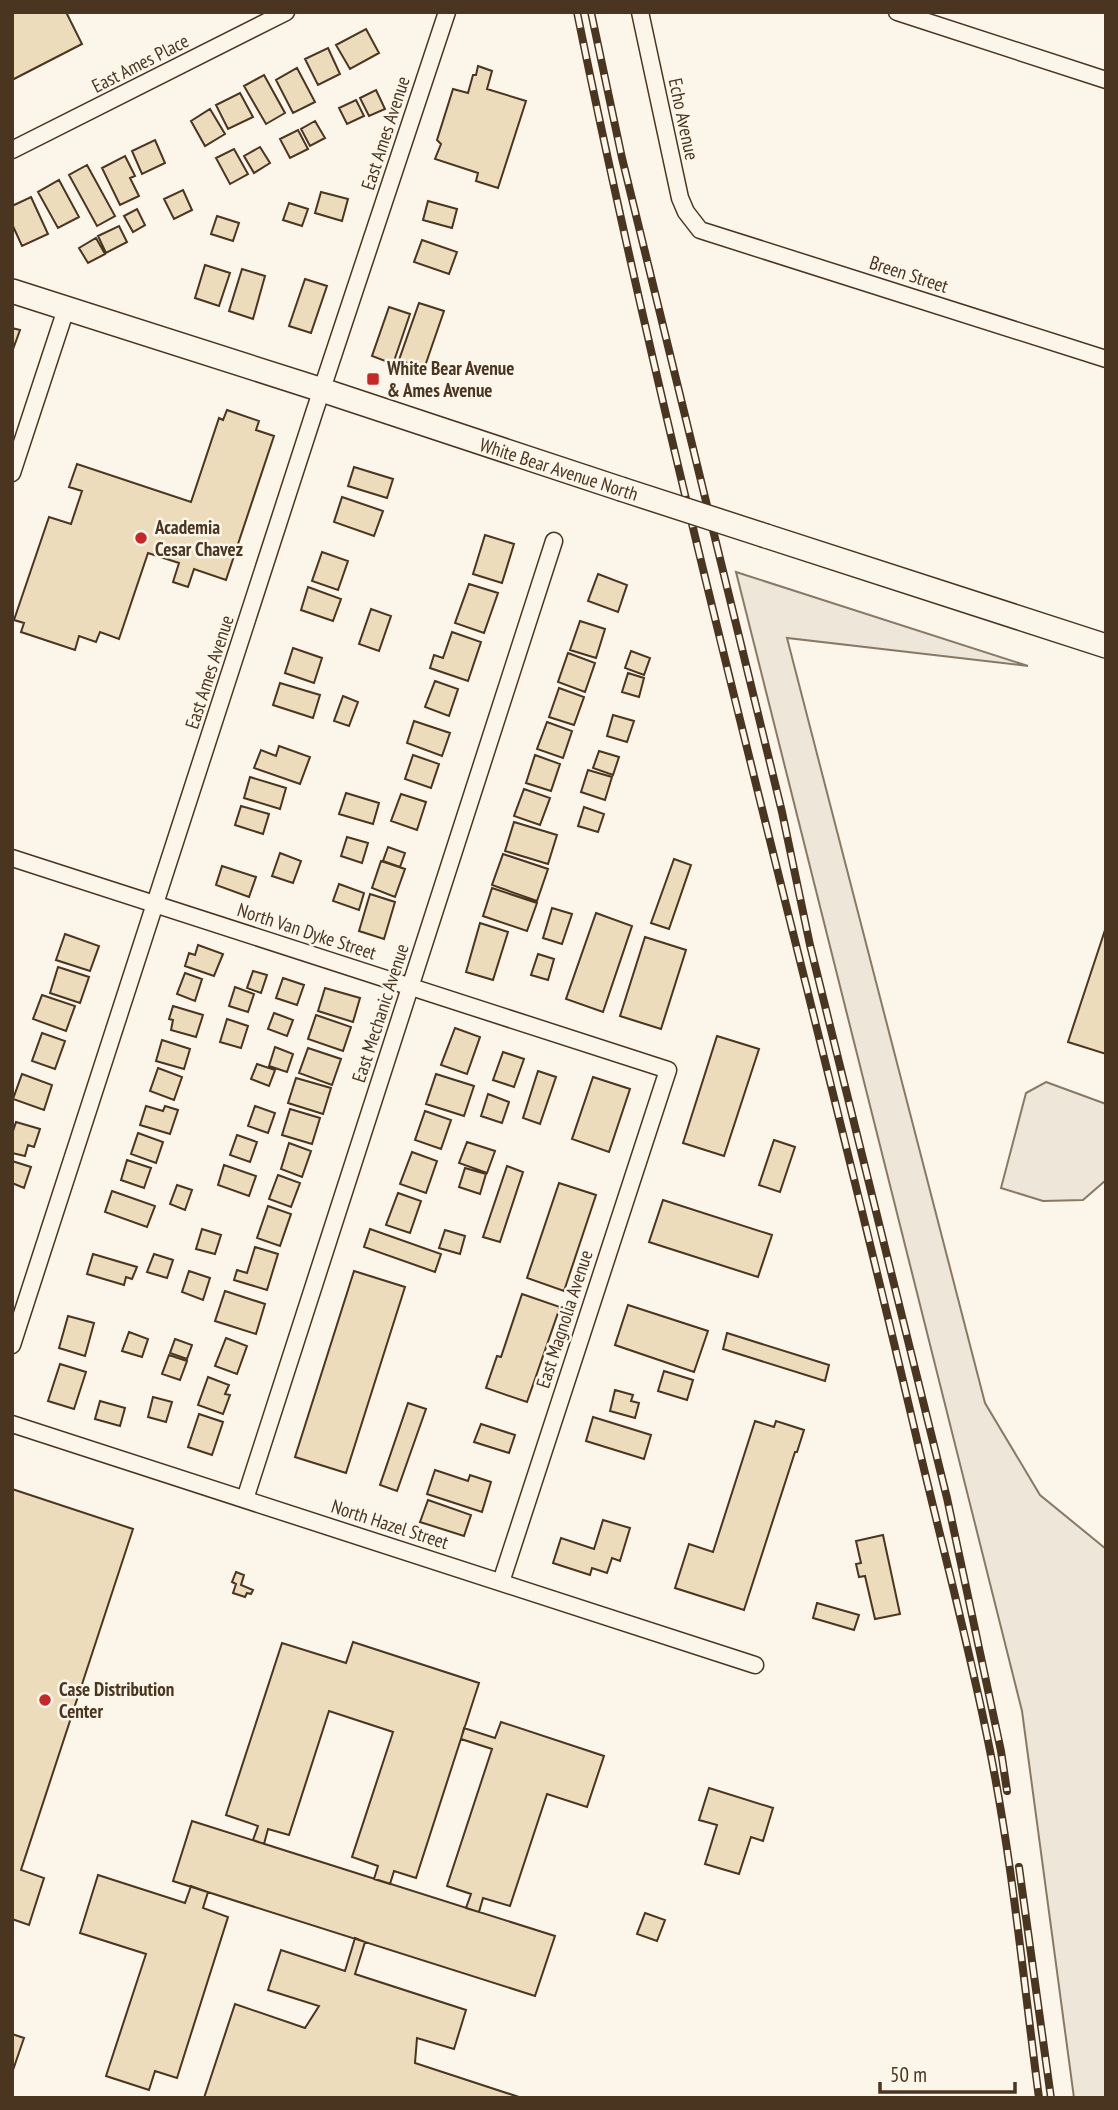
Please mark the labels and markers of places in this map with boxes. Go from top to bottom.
place label: White Bear Avenue & Ames Avenue [386,356,514,402]
marker: White Bear Avenue & Ames Avenue [365,371,381,387]
place label: Academia Cesar Chavez [154,515,243,561]
marker: Academia Cesar Chavez [133,530,149,546]
place label: Case Distribution Center [59,1677,174,1723]
marker: Case Distribution Center [37,1692,53,1708]

